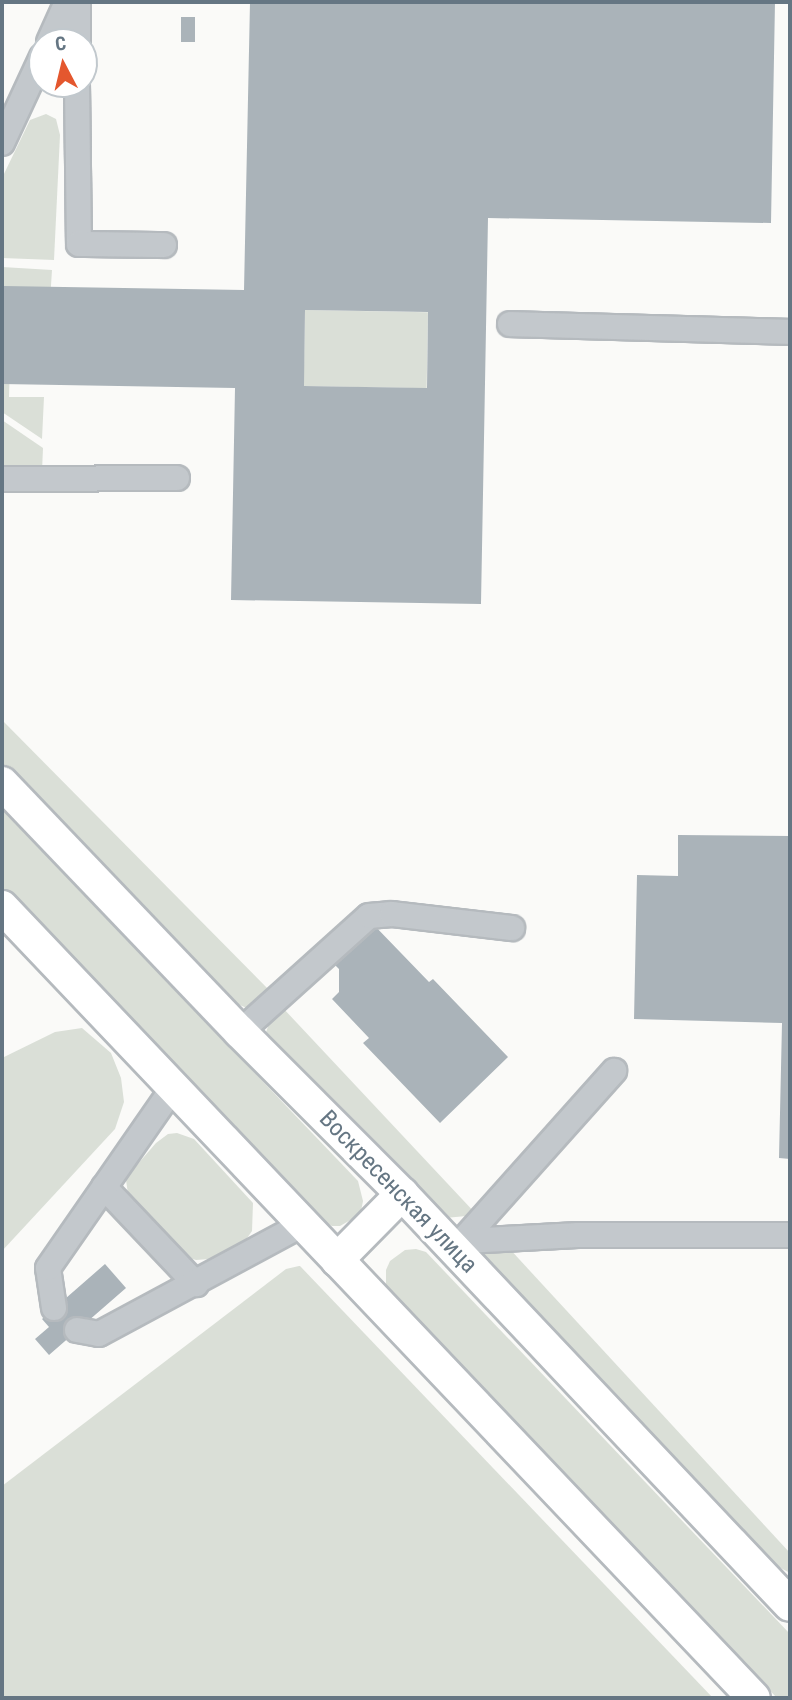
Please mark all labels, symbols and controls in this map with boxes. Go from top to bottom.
north arrow [28,28,98,98]
text: С [54,32,67,56]
street label: Воскресенская улица [313,1105,483,1279]

